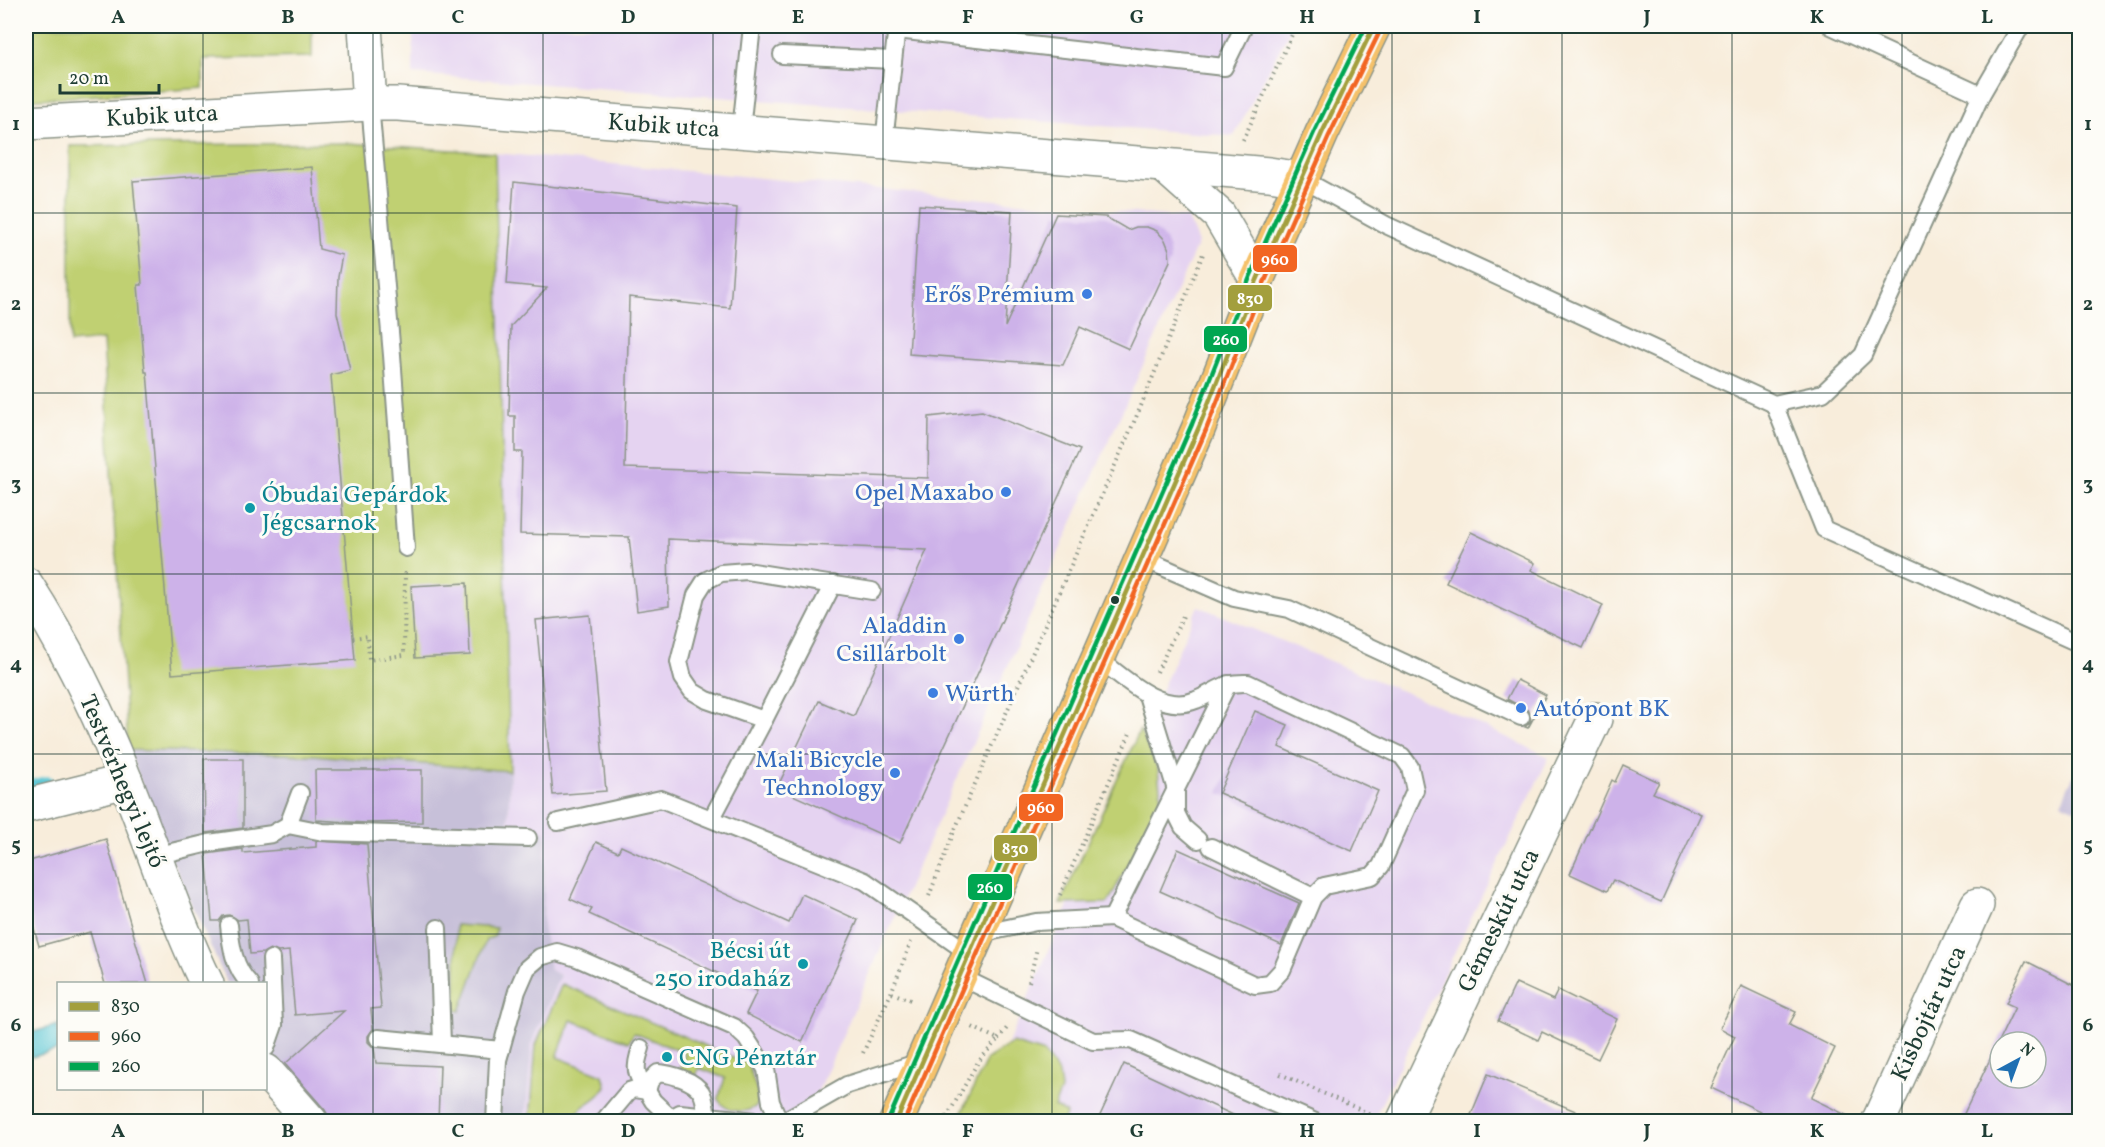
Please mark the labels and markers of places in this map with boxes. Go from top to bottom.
place label: Erős Prémium [924,279,1075,313]
marker: Erős Prémium [1080,287,1094,301]
place label: Opel Maxabo [855,477,994,511]
place label: Óbudai Gepárdok Jégcsarnok [262,479,448,541]
marker: Opel Maxabo [999,485,1013,499]
marker: Óbudai Gepárdok Jégcsarnok [243,501,257,515]
unlabelled marker [1109,594,1121,606]
place label: Aladdin Csillárbolt [836,610,947,672]
marker: Aladdin Csillárbolt [952,632,966,646]
place label: Würth [945,678,1014,712]
marker: Würth [926,686,940,700]
place label: Autópont BK [1533,693,1669,727]
marker: Autópont BK [1514,701,1528,715]
place label: Mali Bicycle Technology [755,744,883,806]
marker: Mali Bicycle Technology [888,766,902,780]
place label: Bécsi út 250 irodaház [654,935,791,997]
marker: Bécsi út 250 irodaház [796,957,810,971]
place label: CNG Pénztár [679,1042,816,1076]
marker: CNG Pénztár [660,1050,674,1064]

